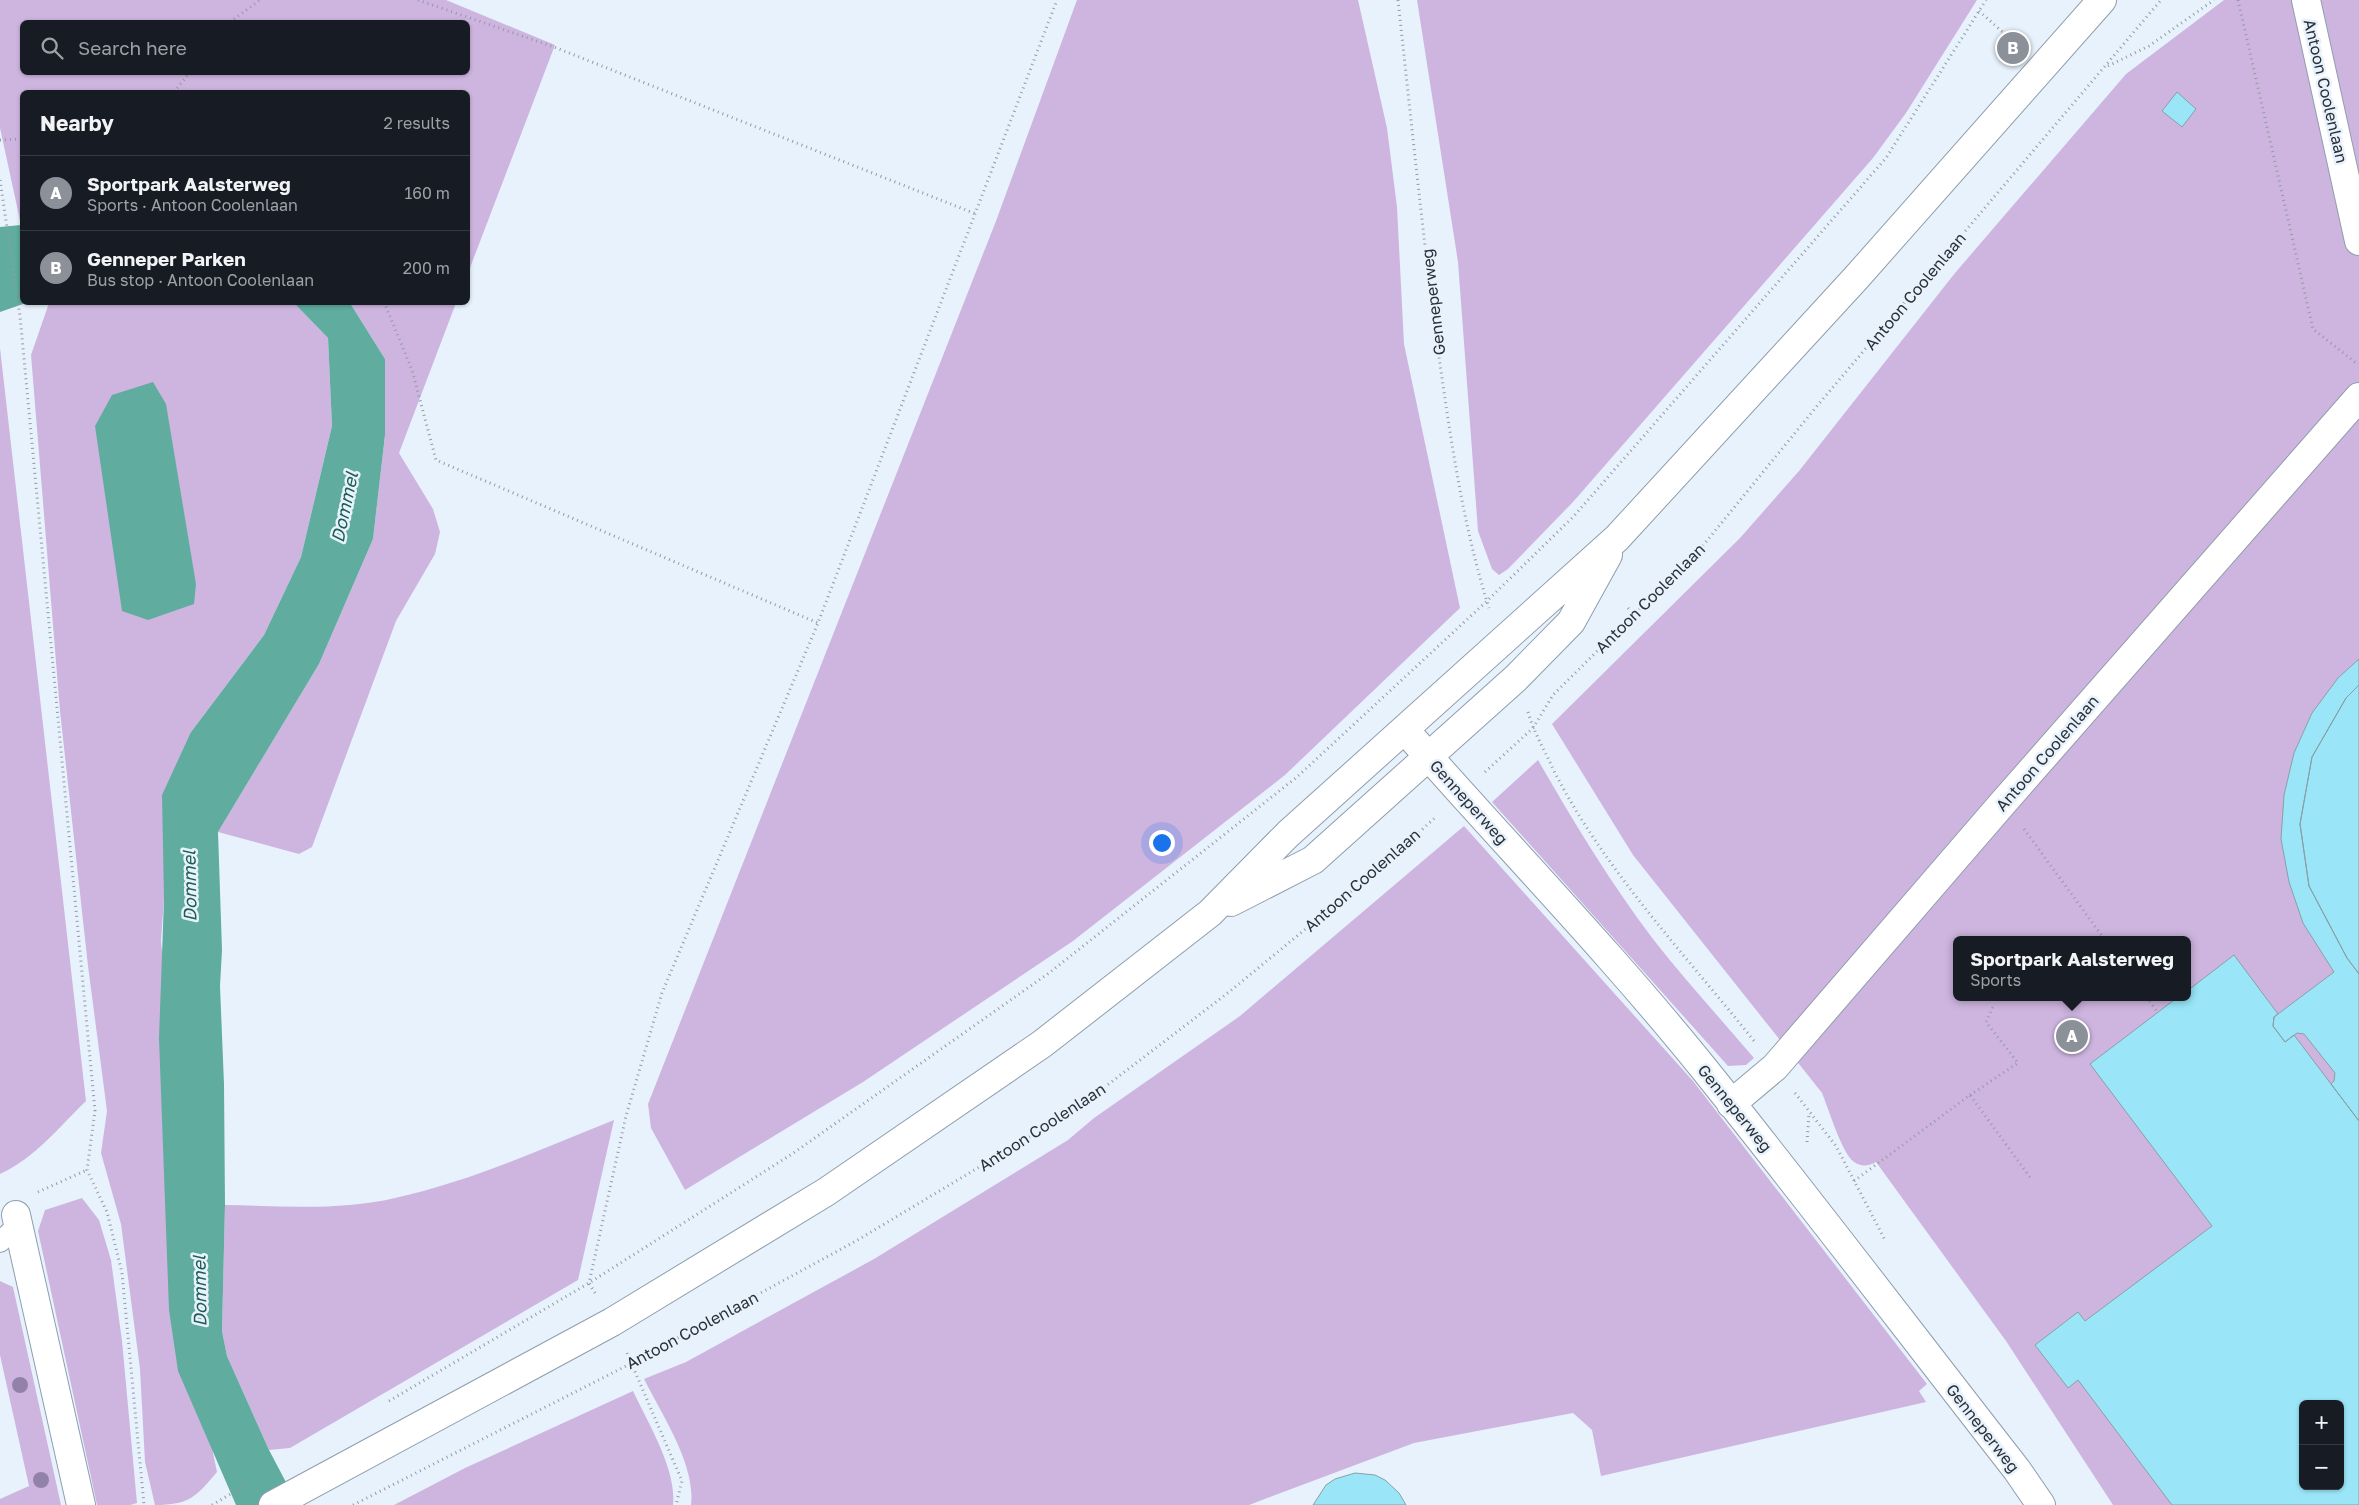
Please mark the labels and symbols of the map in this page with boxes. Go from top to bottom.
street label: Antoon Coolenlaan [2300,17,2352,165]
pin: B [1997,29,2029,67]
street label: Antoon Coolenlaan [1860,228,1970,354]
street label: Genneperweg [1417,248,1449,356]
water label: Dommel [326,469,362,544]
street label: Antoon Coolenlaan [1591,539,1709,657]
street label: Antoon Coolenlaan [1991,691,2103,815]
street label: Genneperweg [1426,756,1512,848]
street label: Antoon Coolenlaan [1300,824,1424,936]
your location [1149,830,1175,856]
water label: Dommel [177,849,201,922]
pin: A [2056,1017,2088,1055]
street label: Genneperweg [1694,1060,1776,1156]
street label: Antoon Coolenlaan [975,1079,1109,1175]
water label: Dommel [187,1254,211,1327]
street label: Antoon Coolenlaan [622,1287,762,1373]
street label: Genneperweg [1942,1380,2024,1476]

